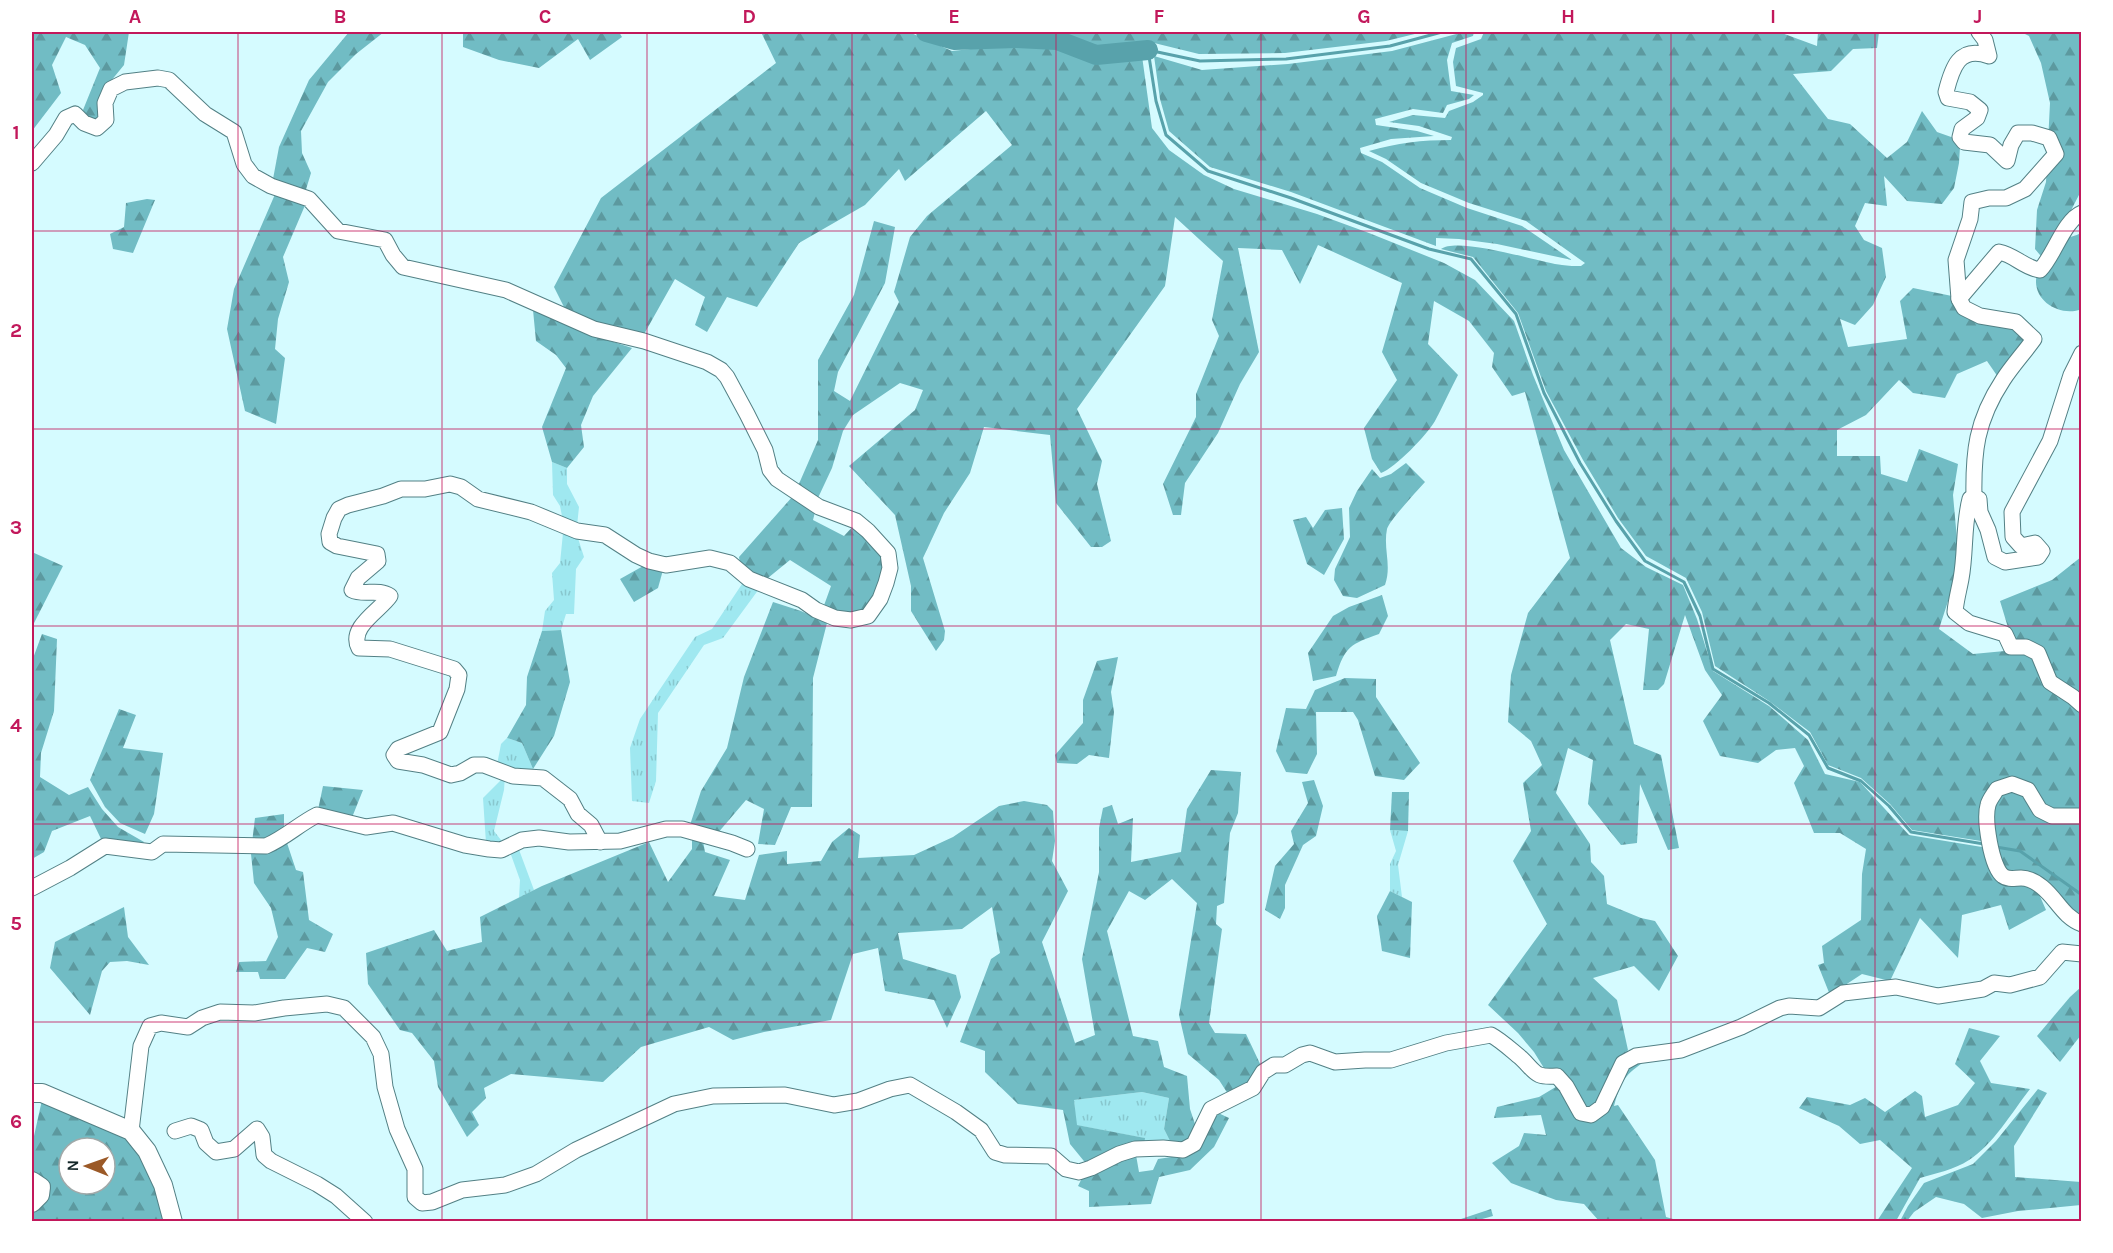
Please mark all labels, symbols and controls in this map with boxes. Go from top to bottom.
text: A [129,5,142,28]
text: B [334,5,346,28]
text: C [539,5,551,28]
text: D [742,5,756,28]
text: E [948,5,960,28]
text: F [1154,5,1165,28]
text: G [1357,5,1371,28]
text: H [1561,5,1575,28]
text: I [1770,5,1776,28]
text: J [1974,5,1982,28]
text: 1 [12,121,20,144]
text: 2 [10,319,22,342]
text: 3 [10,516,22,539]
text: 4 [10,714,22,737]
text: 5 [10,912,22,935]
text: 6 [10,1110,22,1133]
north arrow [57,1136,117,1196]
text: N [63,1160,82,1172]

